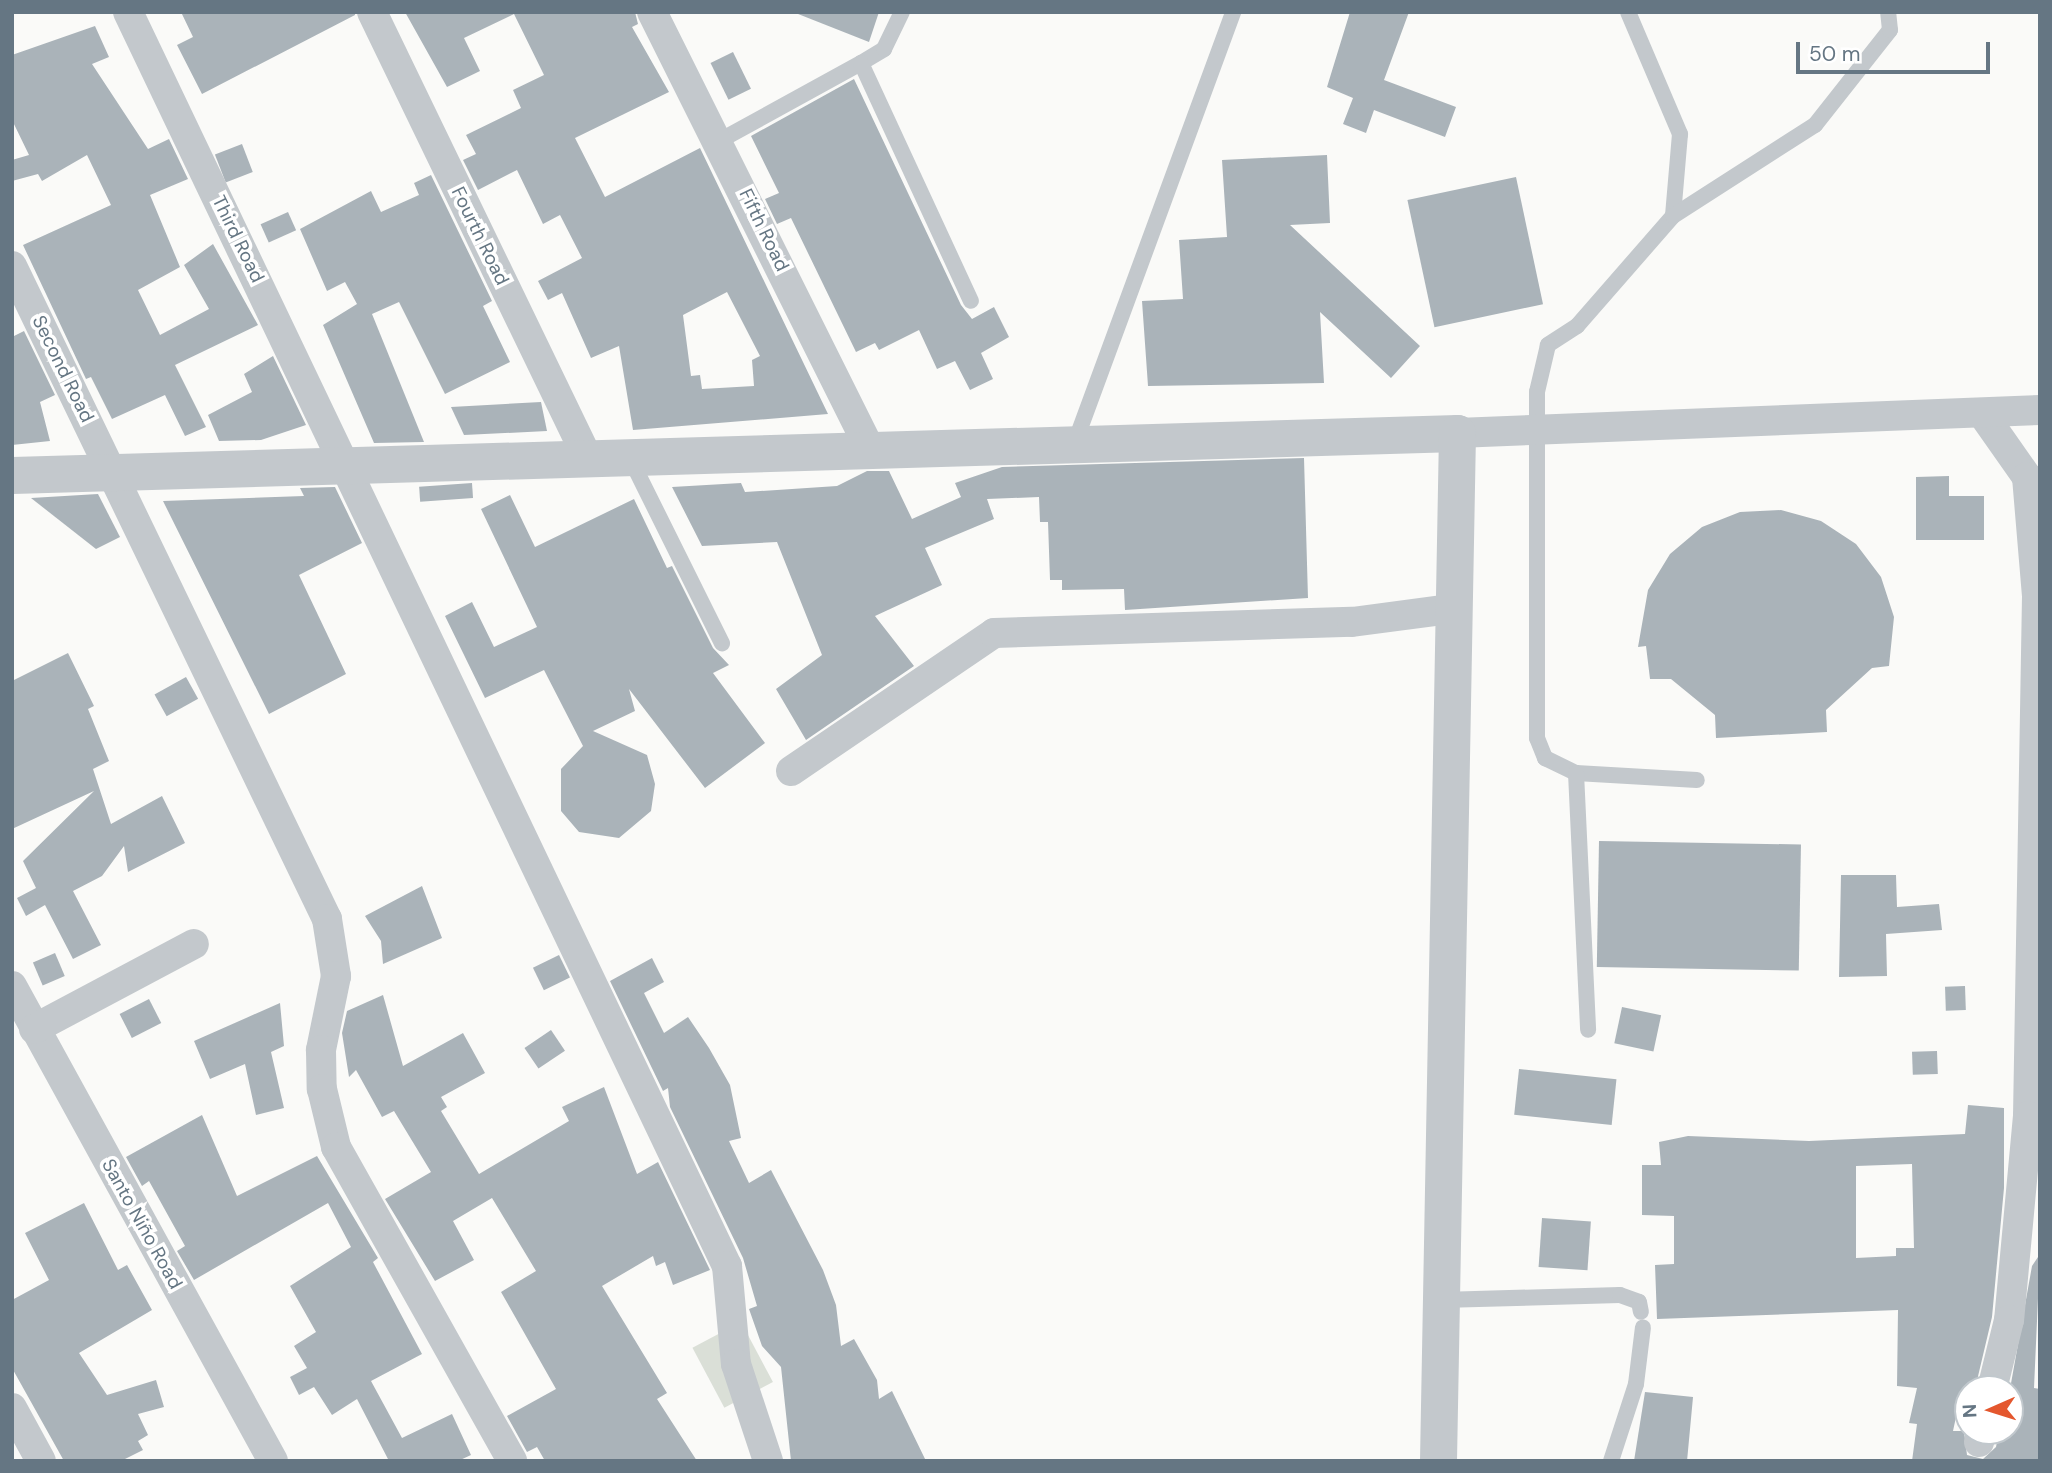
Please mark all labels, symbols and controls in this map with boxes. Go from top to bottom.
scale bar [1800,28,1994,72]
text: 50 m [1809,40,1860,68]
street label: Fourth Road [446,183,514,289]
street label: Fifth Road [734,185,794,275]
street label: Third Road [207,192,269,286]
street label: Second Road [27,312,99,426]
street label: Santo Niño Road [97,1155,187,1293]
north arrow [1954,1375,2024,1445]
text: N [1957,1403,1982,1419]

